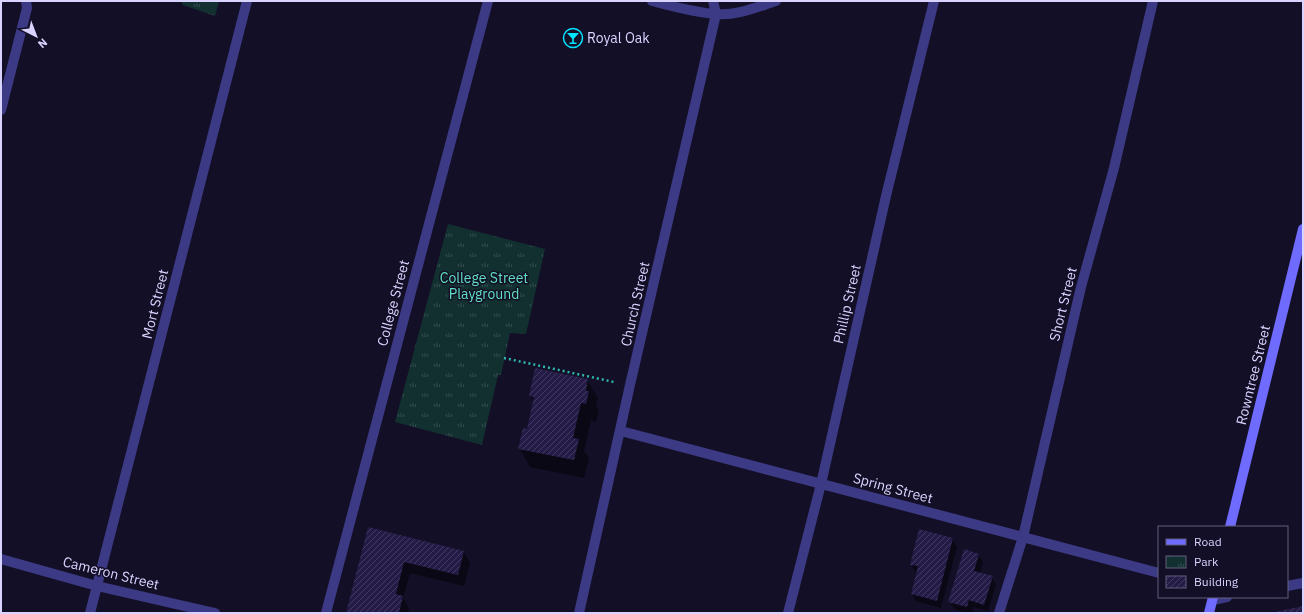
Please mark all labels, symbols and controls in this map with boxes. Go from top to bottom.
north arrow [16,16,56,56]
bar icon: Royal Oak [562,27,584,49]
place label: Royal Oak [587,29,650,47]
text: N [35,36,50,51]
street label: College Street [373,258,413,348]
street label: Church Street [617,260,654,348]
street label: Phillip Street [829,263,865,345]
street label: Short Street [1045,265,1081,343]
street label: Mort Street [138,267,172,341]
park label: College Street Playground [440,269,528,303]
street label: Rowntree Street [1232,323,1274,427]
street label: Spring Street [851,469,935,507]
legend [1158,526,1288,598]
text: Road [1194,534,1222,549]
street label: Cameron Street [61,552,161,594]
text: Park [1194,554,1219,569]
text: Building [1194,574,1239,589]

